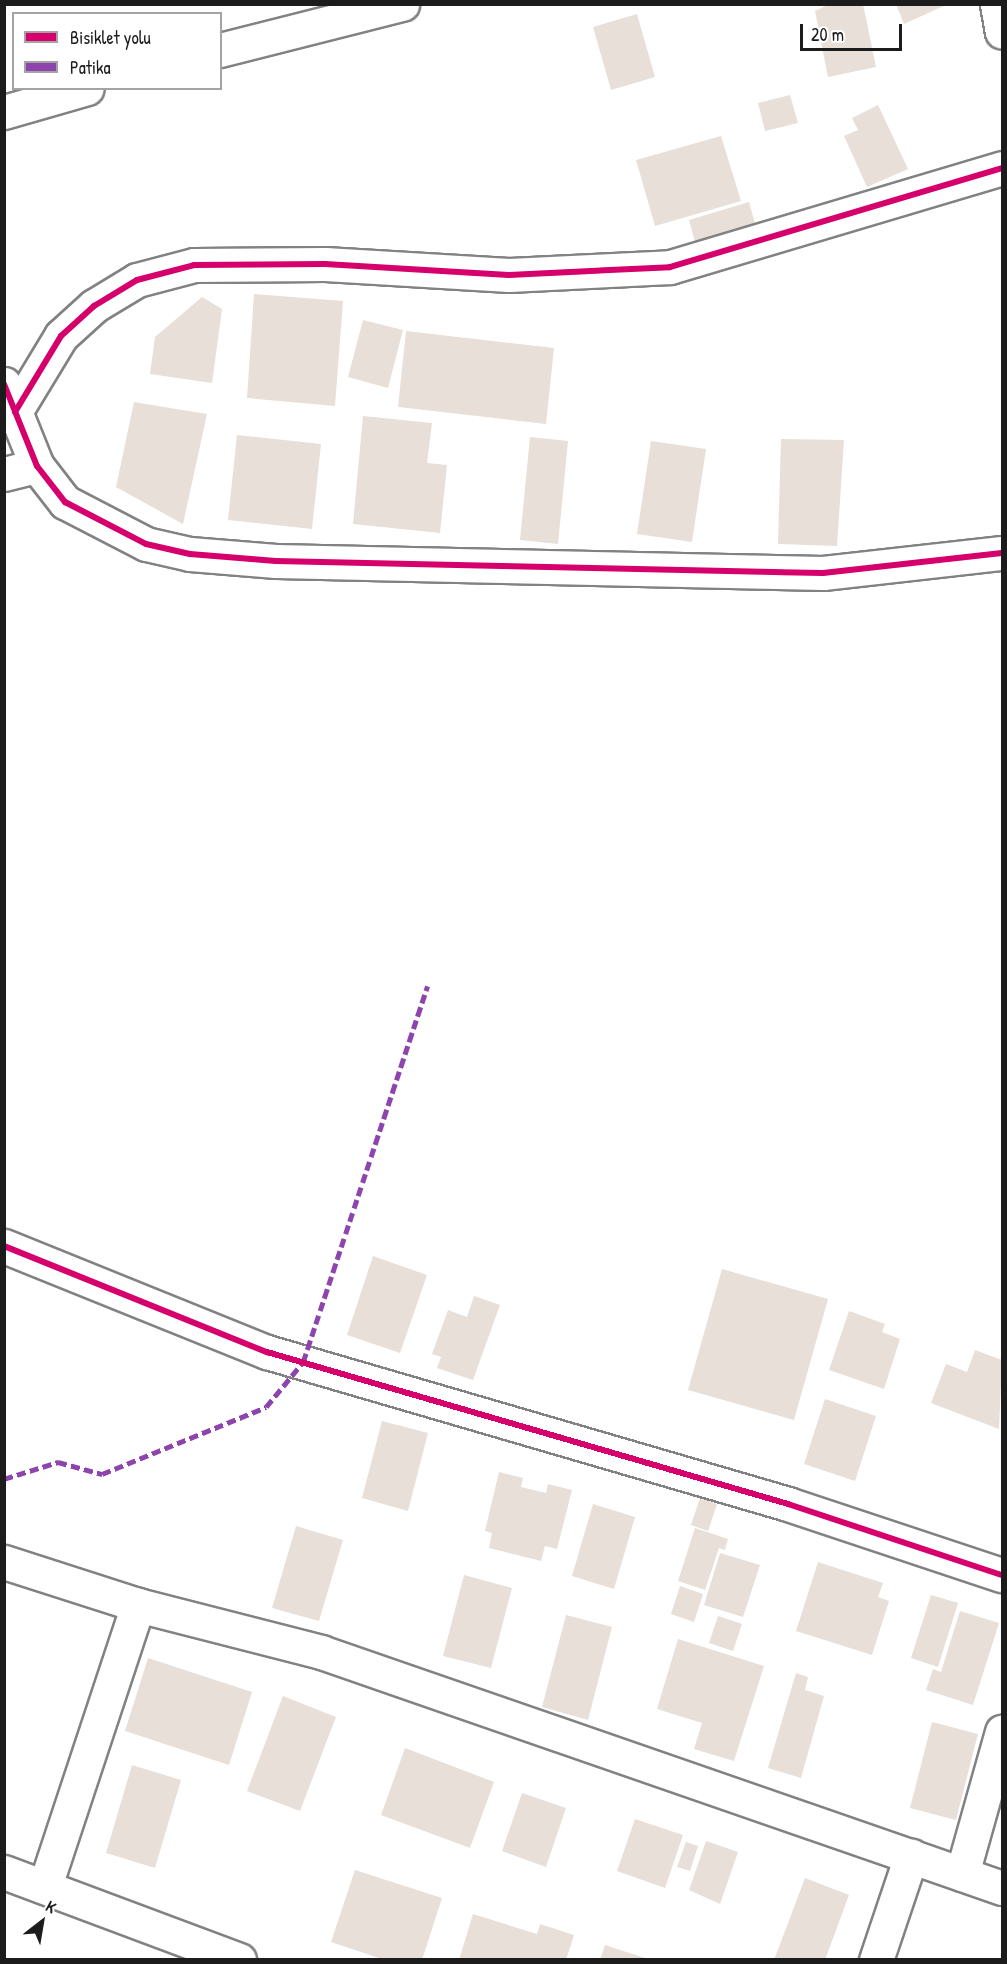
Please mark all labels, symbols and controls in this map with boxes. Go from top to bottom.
legend [12,12,222,90]
scale bar [803,12,905,50]
text: 20 m [811,22,844,47]
text: Bisiklet yolu [70,25,151,50]
text: Patika [70,55,110,80]
north arrow [12,1892,72,1952]
text: K [42,1895,61,1918]

